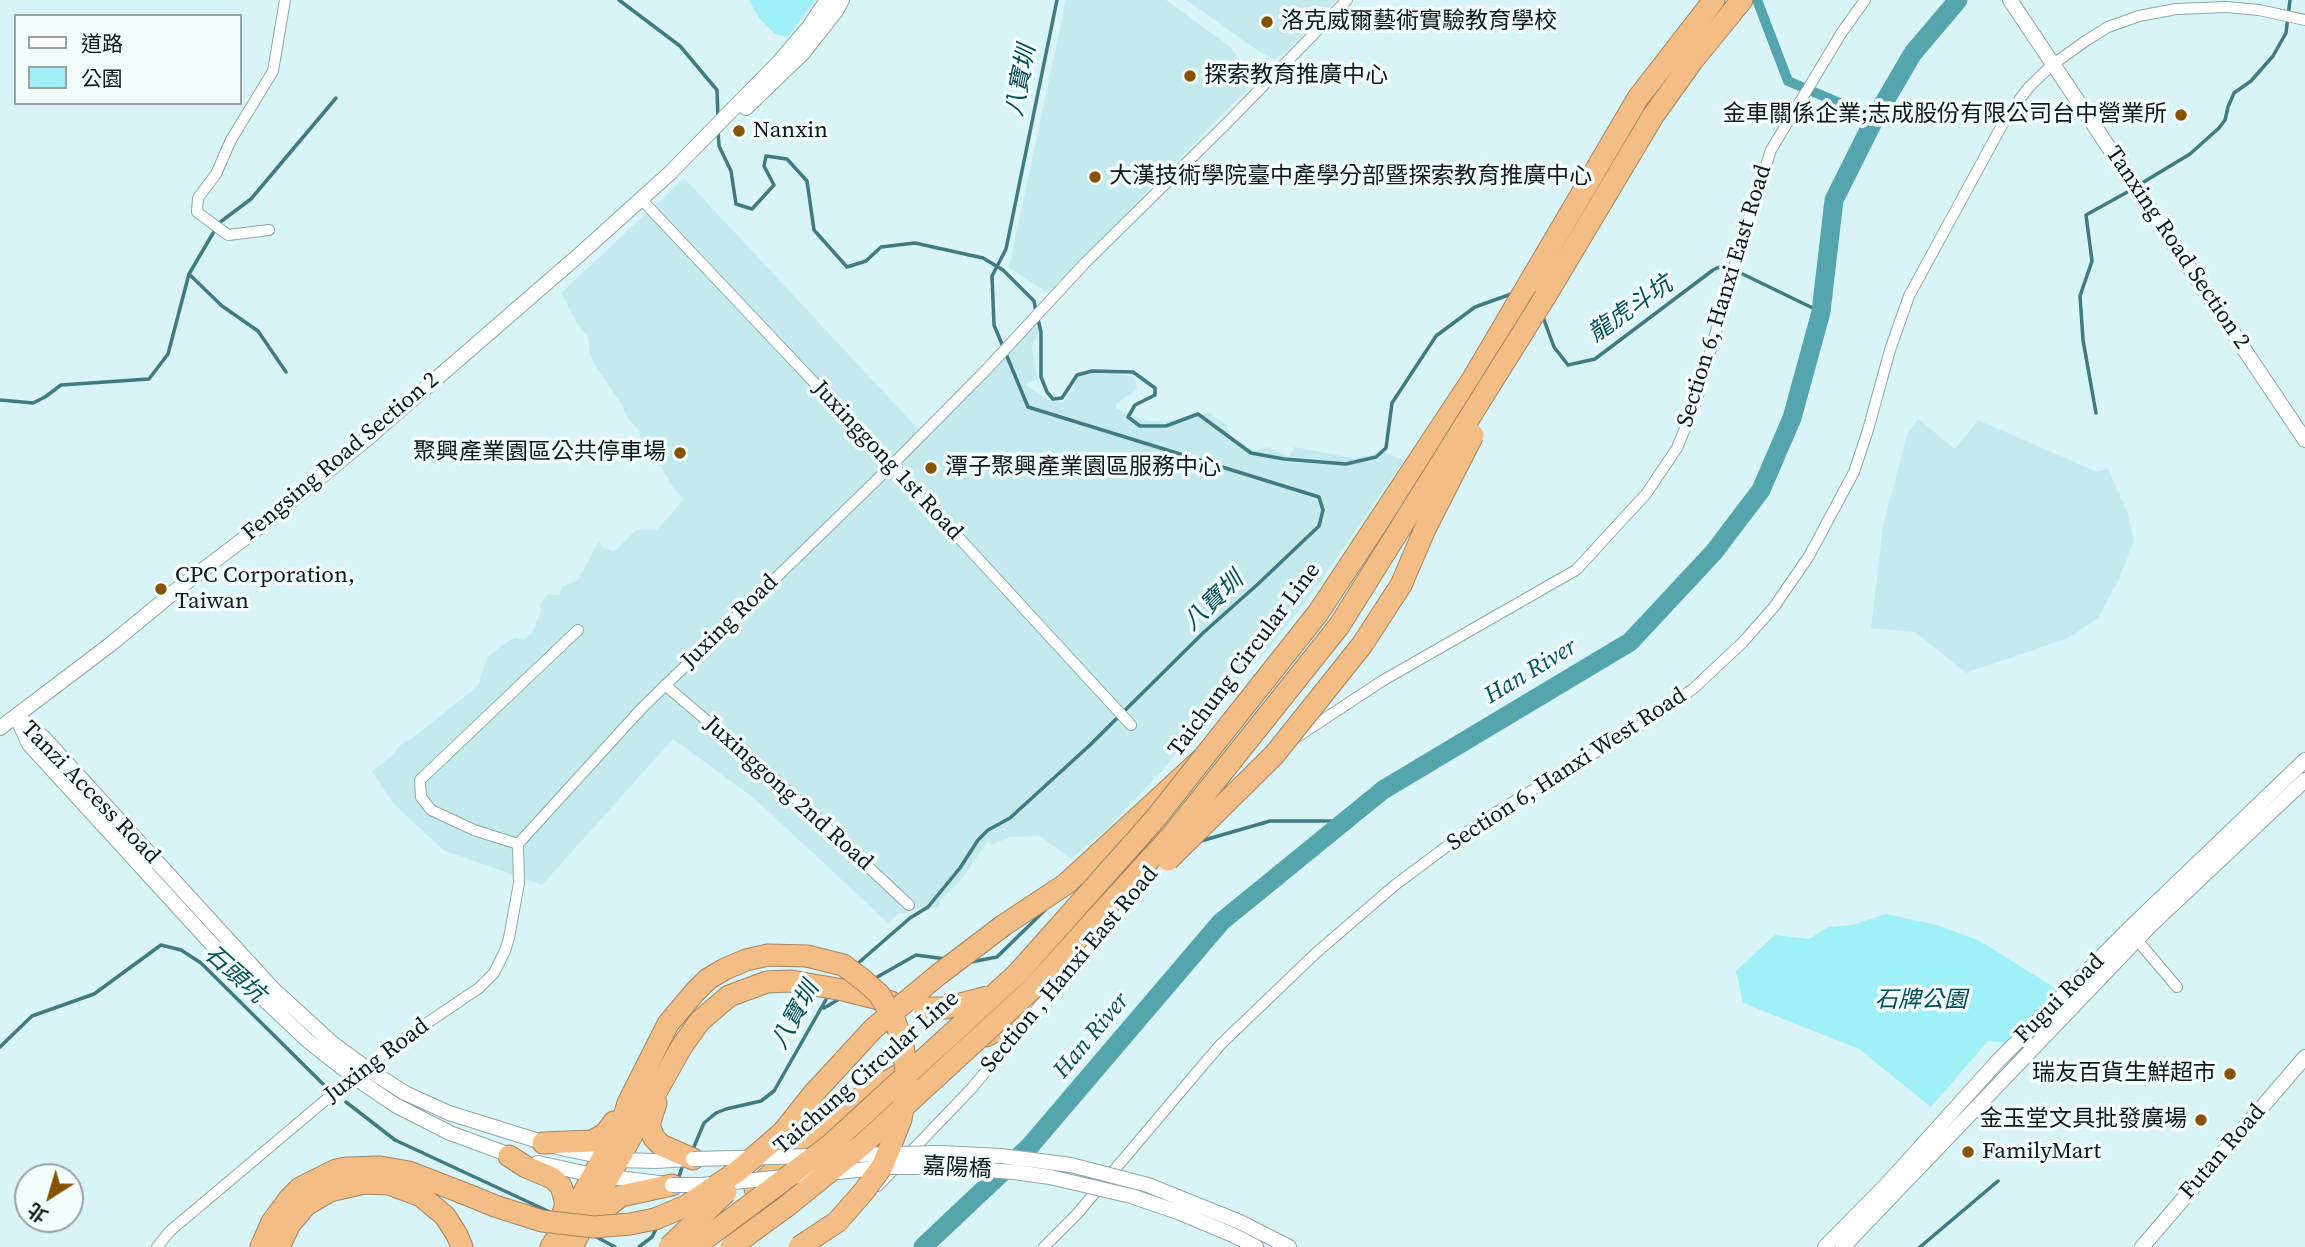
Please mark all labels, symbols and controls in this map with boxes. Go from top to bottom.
place label: 洛克威爾藝術實驗教育學校 [1281,8,1557,36]
legend [14,14,242,105]
marker: 洛克威爾藝術實驗教育學校 [1259,14,1275,30]
text: 道路 [81,29,123,58]
water label: 八寶圳 [1001,43,1043,119]
place label: 探索教育推廣中心 [1204,62,1388,90]
text: 公園 [81,64,123,93]
marker: 探索教育推廣中心 [1182,68,1198,84]
place label: 金車關係企業;志成股份有限公司台中營業所 [1723,101,2167,129]
marker: 金車關係企業;志成股份有限公司台中營業所 [2173,107,2189,123]
place label: Nanxin [753,117,828,145]
marker: Nanxin [731,123,747,139]
street label: Tanxing Road Section 2 [2099,141,2255,355]
street label: Section 6, Hanxi East Road [1672,162,1778,430]
place label: 大漢技術學院臺中產學分部暨探索教育推廣中心 [1109,163,1592,191]
marker: 大漢技術學院臺中產學分部暨探索教育推廣中心 [1087,169,1103,185]
water label: 龍虎斗坑 [1583,271,1679,349]
street label: Fengsing Road Section 2 [237,367,445,547]
street label: Juxinggong 1st Road [806,376,968,546]
place label: 聚興產業園區公共停車場 [413,439,666,467]
marker: 聚興產業園區公共停車場 [672,445,688,461]
place label: 潭子聚興產業園區服務中心 [945,454,1221,482]
marker: 潭子聚興產業園區服務中心 [923,460,939,476]
street label: Taichung Circular Line [1163,558,1327,762]
place label: CPC Corporation, Taiwan [175,562,355,616]
water label: 八寶圳 [1178,567,1250,637]
street label: Juxing Road [676,569,784,675]
marker: CPC Corporation, Taiwan [153,581,169,597]
water label: Han River [1480,633,1582,711]
street label: Section 6, Hanxi West Road [1442,682,1692,858]
street label: Juxinggong 2nd Road [698,711,878,877]
street label: Tanzi Access Road [15,716,165,870]
street label: Section , Hanxi East Road [975,861,1165,1079]
water label: 石頭坑 [198,940,270,1010]
street label: Fugui Road [2009,948,2111,1050]
water label: 八寶圳 [766,978,826,1054]
street label: Taichung Circular Line [769,985,965,1161]
water label: Han River [1048,987,1136,1085]
park label: 石牌公園 [1875,987,1967,1015]
street label: Juxing Road [319,1013,435,1109]
place label: 瑞友百貨生鮮超市 [2032,1060,2216,1088]
marker: 瑞友百貨生鮮超市 [2222,1066,2238,1082]
street label: Futan Road [2174,1099,2272,1205]
place label: 金玉堂文具批發廣場 [1980,1106,2187,1134]
marker: 金玉堂文具批發廣場 [2193,1112,2209,1128]
place label: FamilyMart [1982,1138,2101,1166]
marker: FamilyMart [1960,1144,1976,1160]
street label: 嘉陽橋 [922,1153,992,1185]
north arrow [14,1163,84,1233]
text: 北 [22,1197,53,1229]

